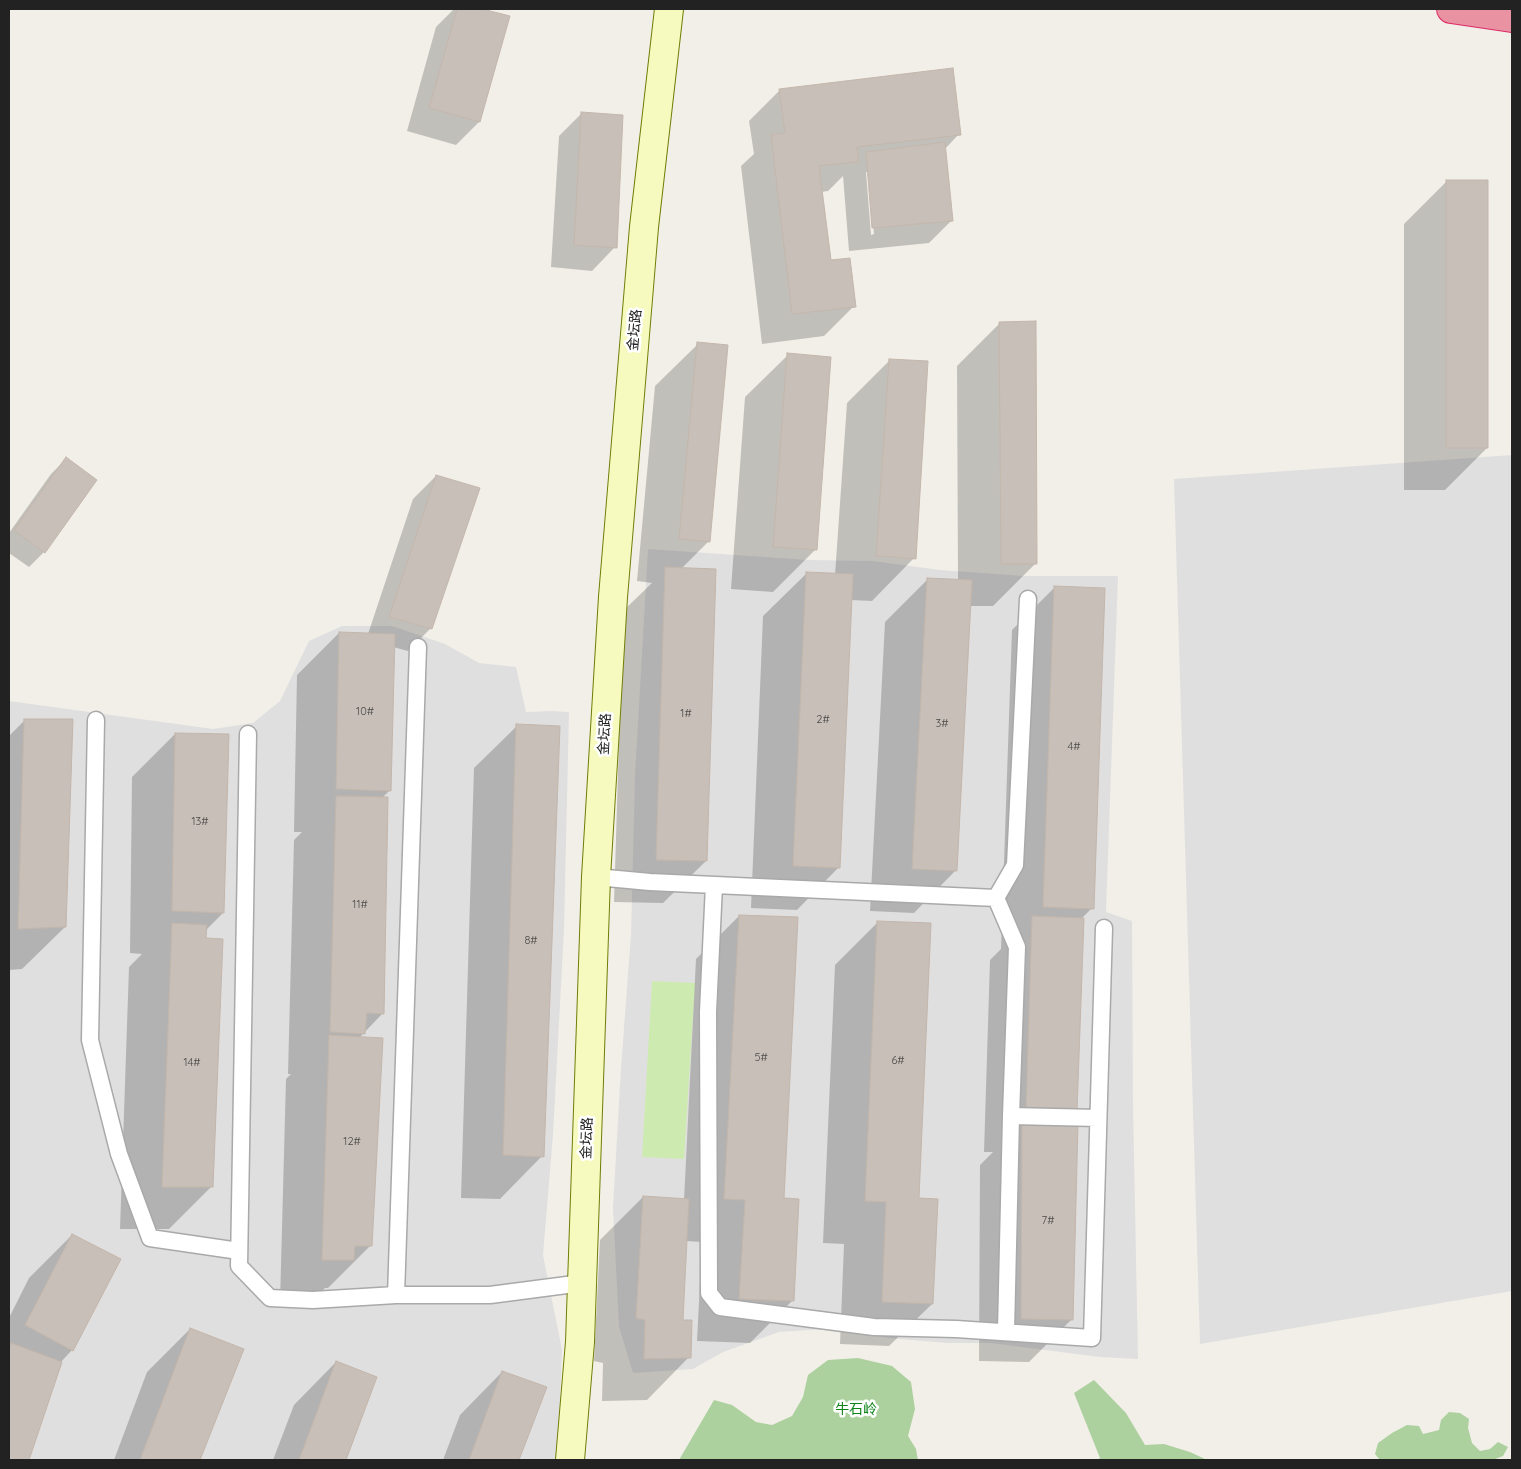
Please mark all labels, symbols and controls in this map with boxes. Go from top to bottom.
street label: 金坛路 [625,308,645,352]
house number: 10# [356,705,374,719]
house number: 1# [680,707,692,721]
street label: 金坛路 [596,713,614,755]
house number: 2# [816,713,830,727]
house number: 3# [936,717,948,731]
house number: 4# [1068,740,1080,754]
house number: 13# [191,815,209,829]
house number: 11# [352,898,368,912]
house number: 8# [524,934,538,948]
house number: 5# [754,1051,768,1065]
house number: 6# [891,1054,905,1068]
house number: 14# [184,1056,200,1070]
street label: 金坛路 [578,1117,596,1159]
house number: 12# [343,1135,361,1149]
house number: 7# [1042,1214,1054,1228]
park label: 牛石岭 [835,1402,877,1418]

